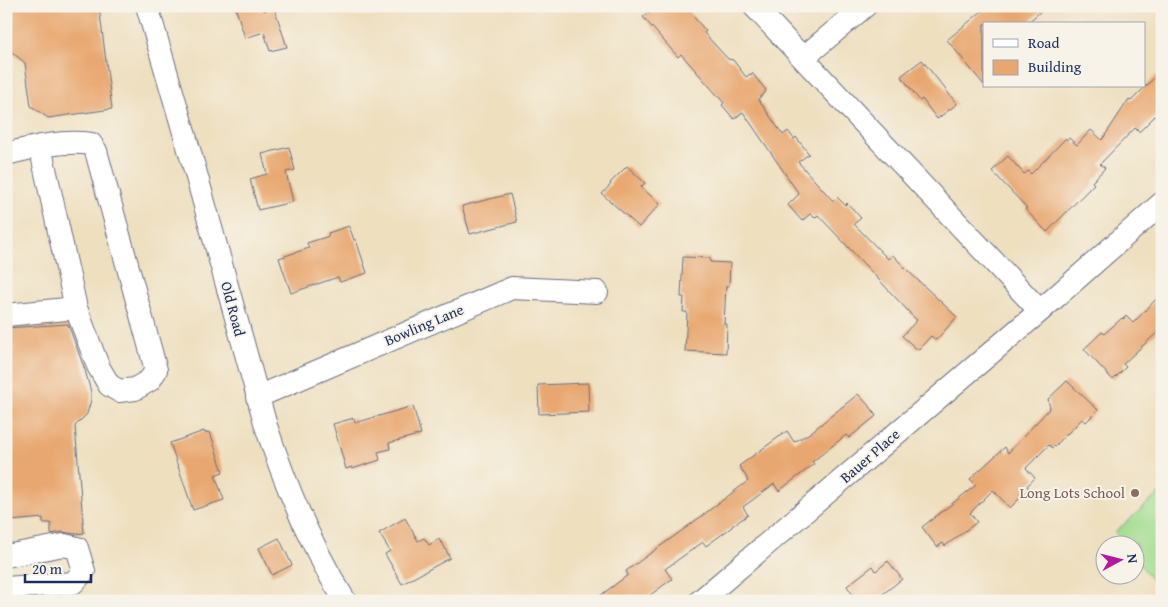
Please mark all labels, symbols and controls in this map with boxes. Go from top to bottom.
legend [983,22,1146,88]
text: Road [1028,32,1059,53]
text: Building [1028,56,1082,77]
street label: Old Road [216,279,251,339]
street label: Bowling Lane [381,298,467,351]
street label: Bauer Place [835,424,904,488]
place label: Long Lots School [1020,482,1125,503]
marker: Long Lots School [1129,487,1141,499]
north arrow [1096,534,1146,584]
scale bar [25,552,91,584]
text: N [1122,553,1143,565]
text: 20 m [32,558,63,579]

